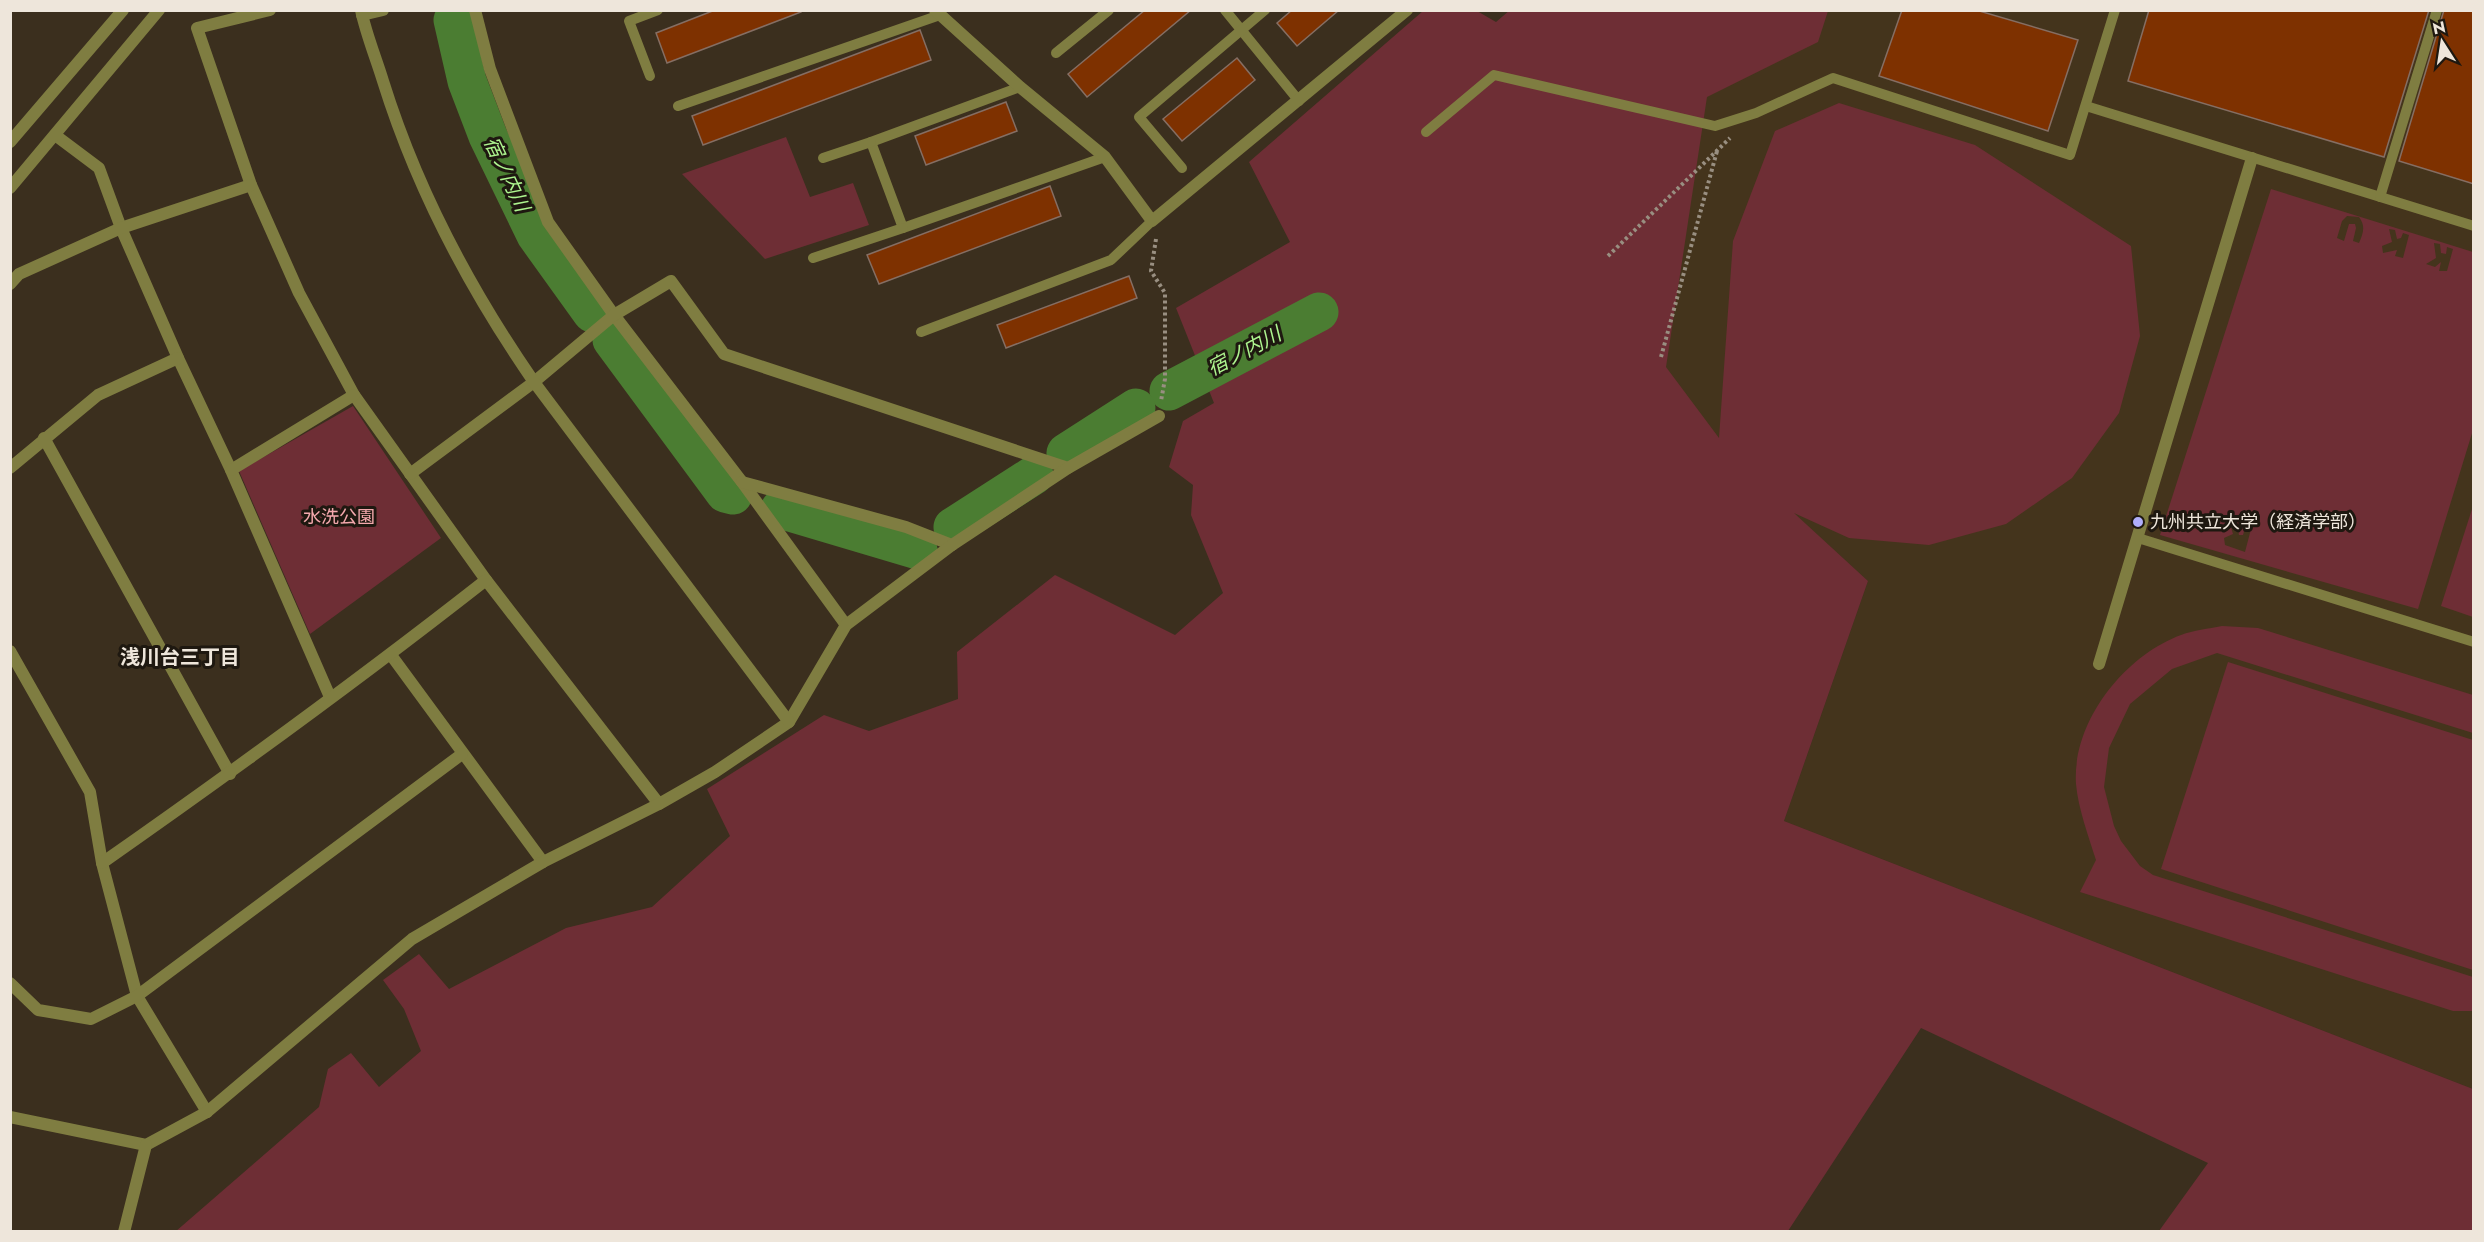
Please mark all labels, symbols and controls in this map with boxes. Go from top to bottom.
north arrow [2412,12,2472,72]
text: N [2430,15,2448,40]
water label: 宿ノ内川 [477,132,537,218]
water label: 宿ノ内川 [1202,319,1288,383]
park label: 水洗公園 [303,504,375,530]
place label: 九州共立大学（経済学部） [2150,509,2366,535]
marker: 九州共立大学（経済学部） [2131,515,2145,529]
district label: 浅川台三丁目 [120,643,240,672]

